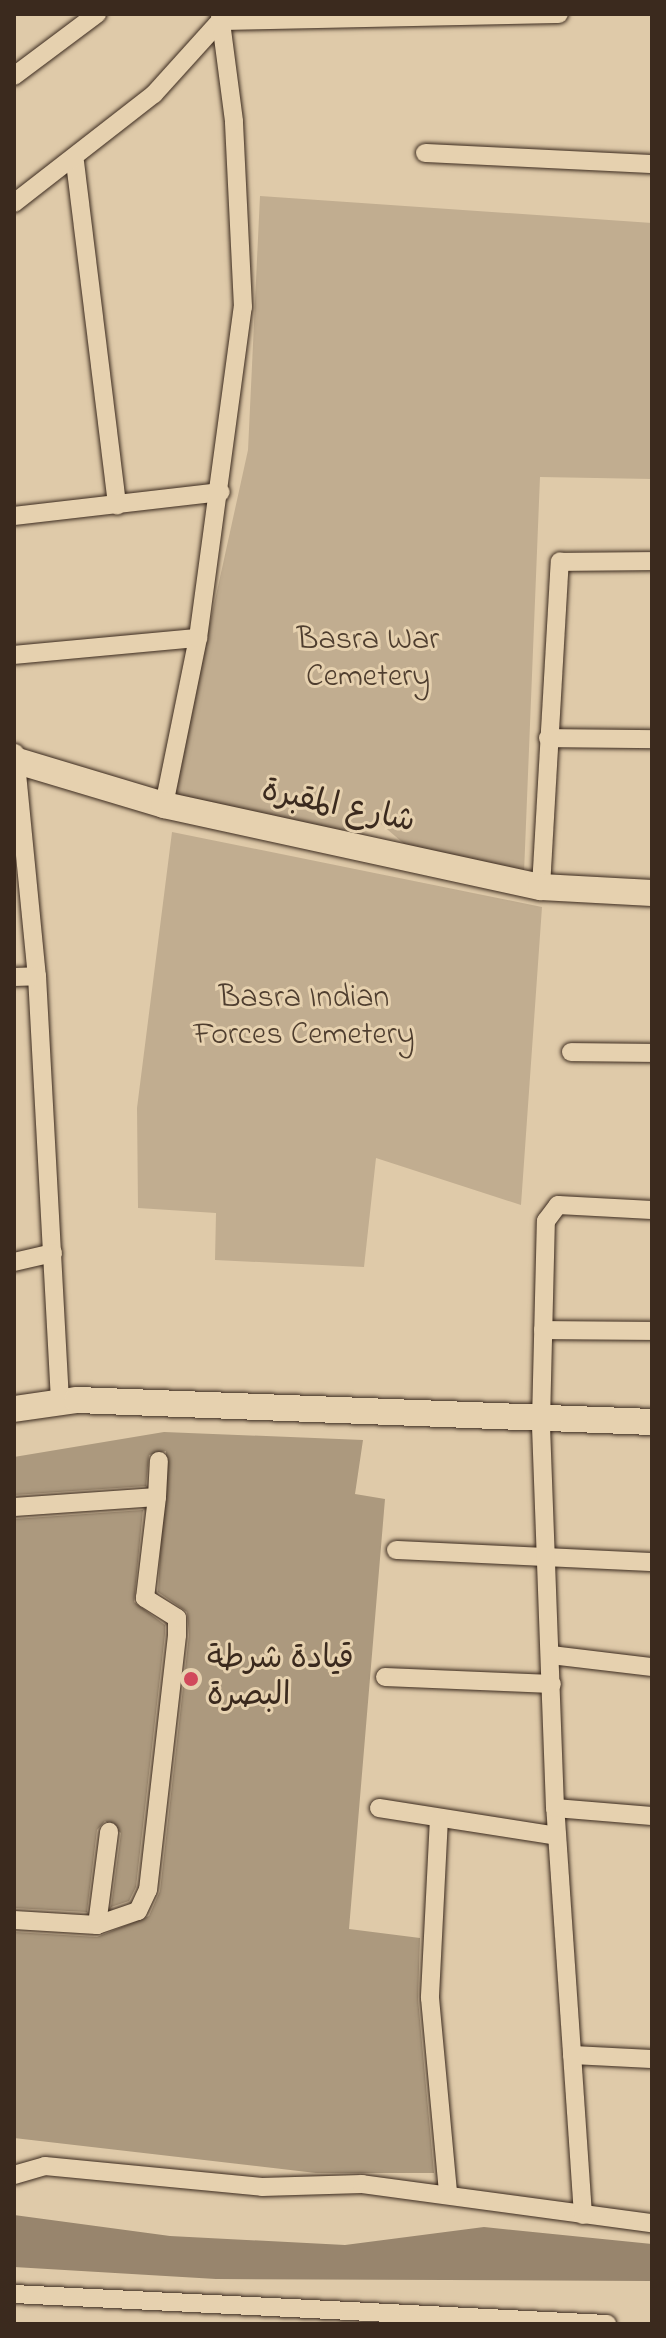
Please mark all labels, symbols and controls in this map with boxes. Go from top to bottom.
park label: Basra War Cemetery [297,623,439,698]
street label: شارع المقبرة [258,773,418,843]
park label: Basra Indian Forces Cemetery [193,981,415,1056]
place label: قيادة شرطة البصرة [207,1642,354,1717]
marker: قيادة شرطة البصرة [182,1670,200,1688]

